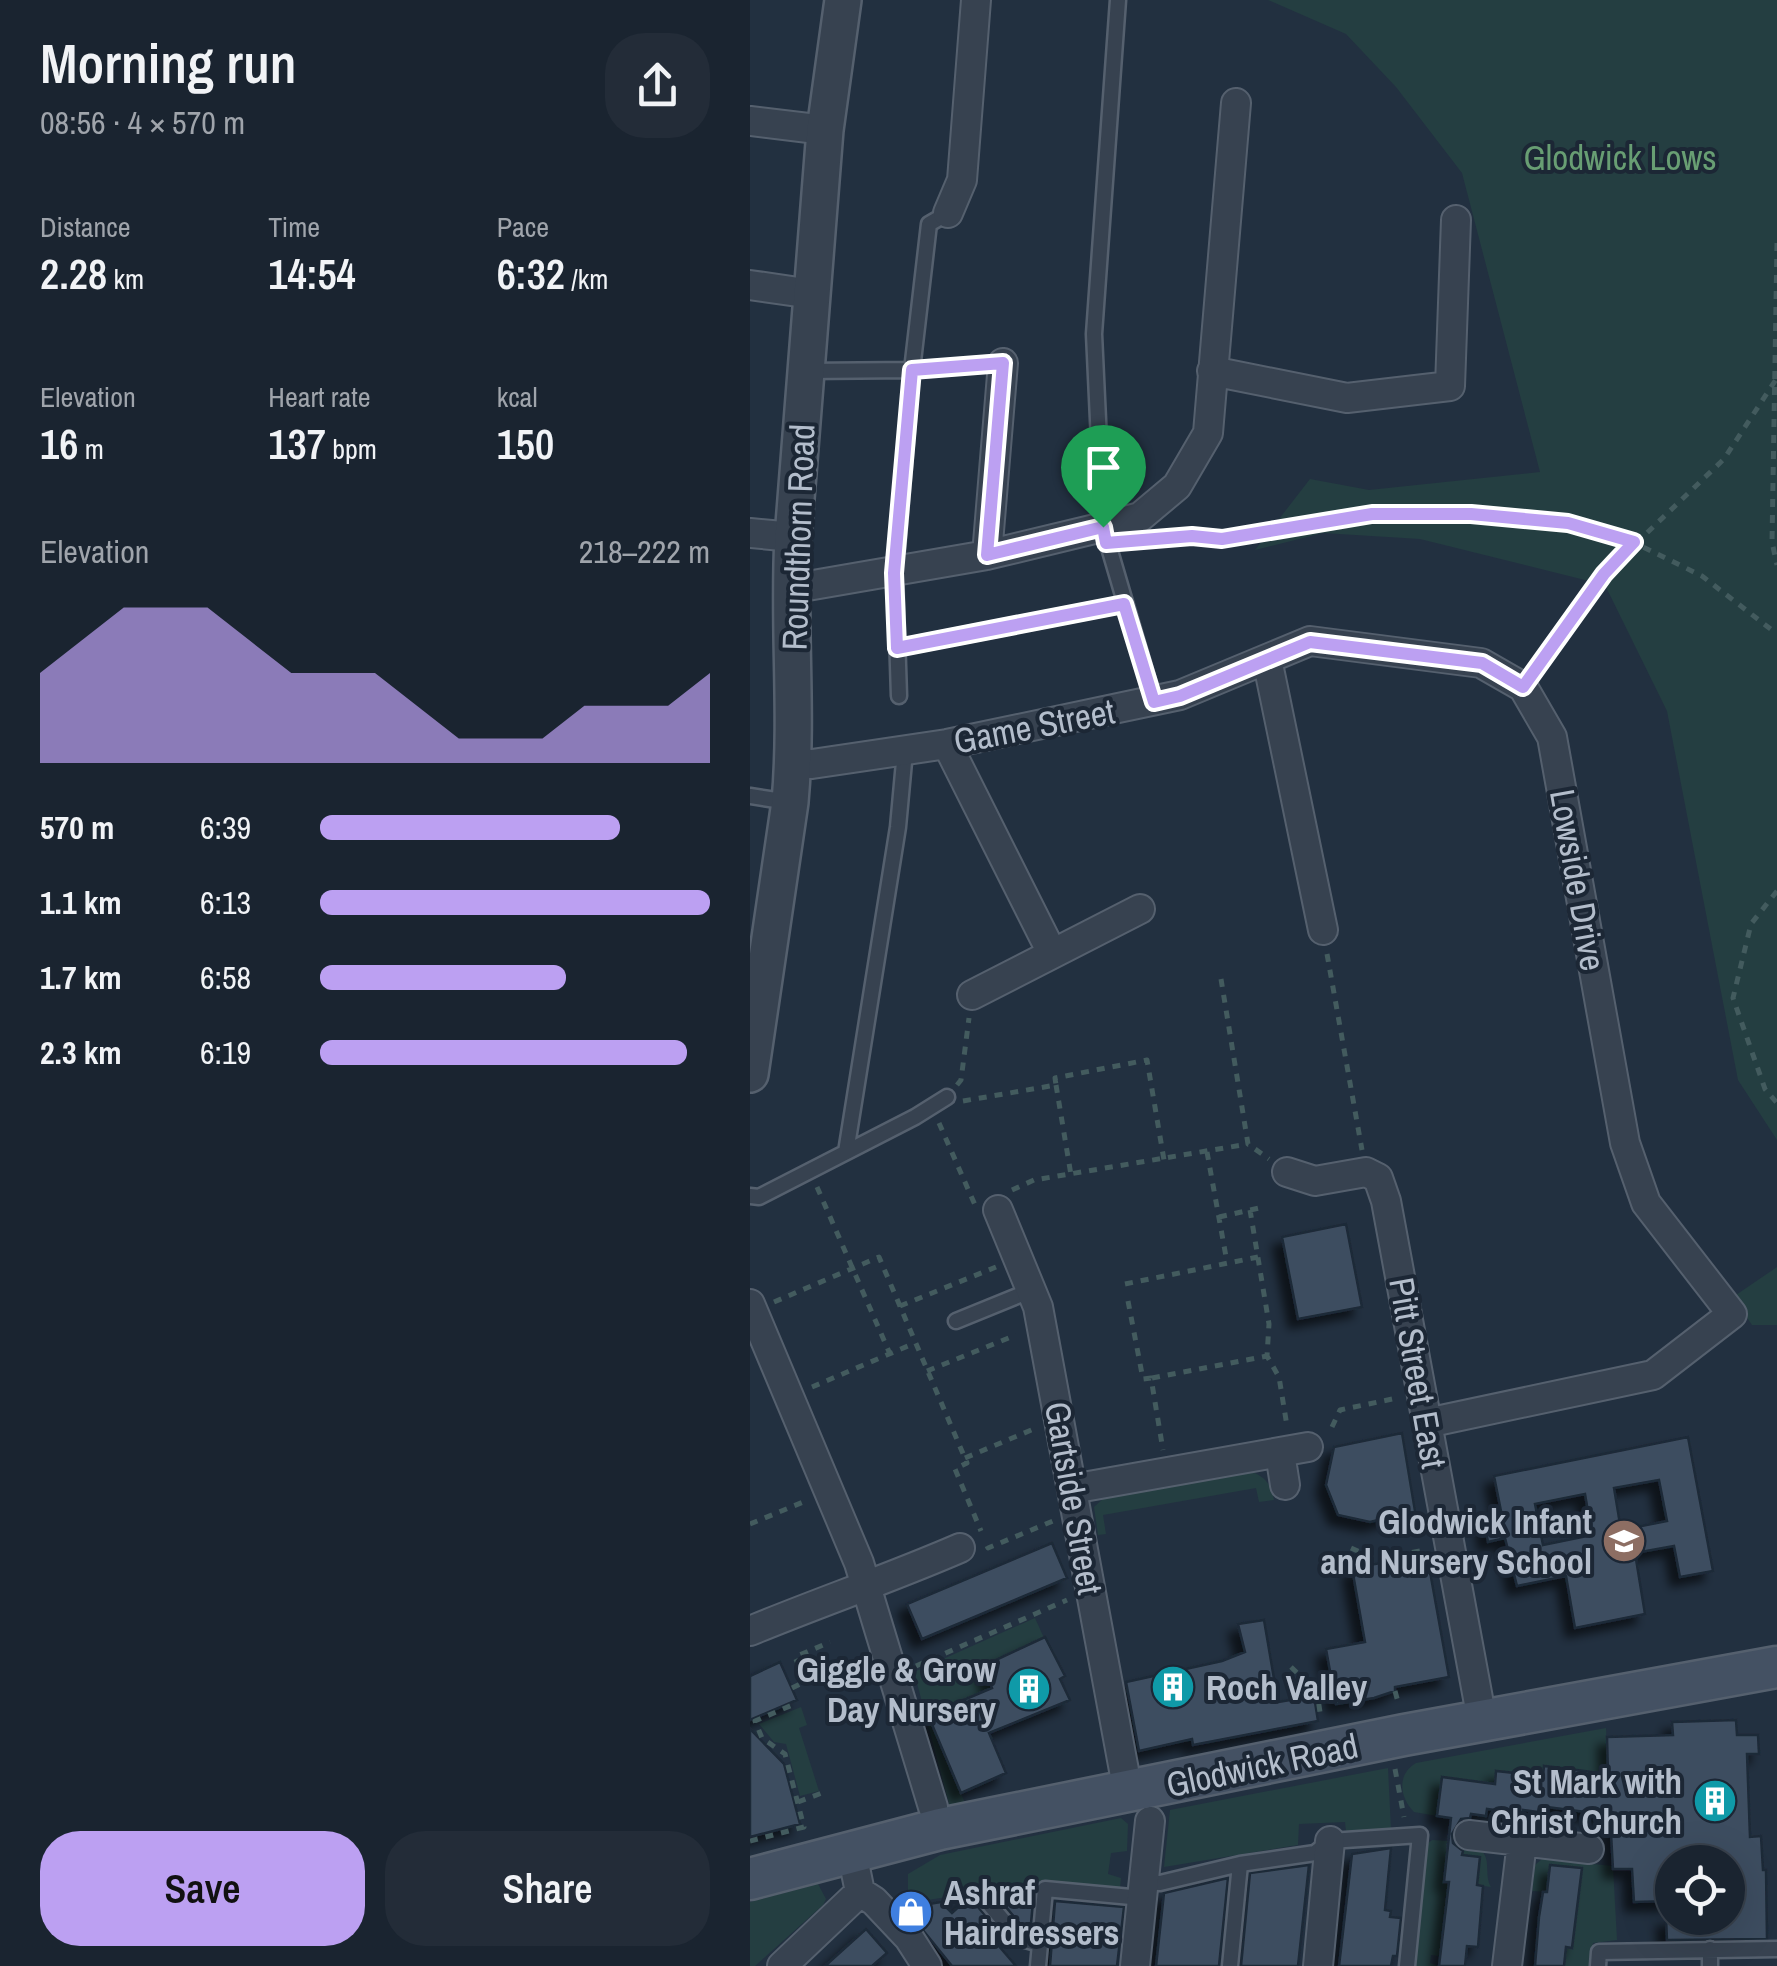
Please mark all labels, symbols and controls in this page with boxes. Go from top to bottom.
text: Morning run [40,26,296,100]
button: share [605,33,710,138]
text: 08:56 · 4 × 570 m [40,101,245,144]
park label: Glodwick Lows [1524,134,1717,181]
text: Distance [40,208,131,246]
text: Time [268,208,320,246]
text: Pace [497,208,549,246]
text: 2.28 [40,246,107,302]
text: 14:54 [268,246,356,302]
text: 6:32 [497,246,565,302]
text: km [107,260,144,298]
text: /km [565,260,608,298]
text: Elevation [40,378,136,416]
text: Heart rate [268,378,370,416]
text: kcal [497,378,537,416]
text: 16 [40,416,78,472]
text: 137 [268,416,326,472]
text: 150 [497,416,554,472]
street label: Roundthorn Road [771,423,825,651]
pin [1061,425,1146,528]
text: m [78,430,104,468]
text: bpm [326,430,377,468]
icon: arrive [1076,440,1131,495]
text: Elevation [40,530,149,573]
text: 218–222 m [579,530,710,573]
street label: Game Street [950,687,1118,765]
street label: Lowside Drive [1539,786,1617,974]
text: 570 m [40,806,114,849]
text: 6:39 [200,806,251,849]
text: 1.1 km [40,881,122,924]
text: 6:13 [200,881,251,924]
text: 1.7 km [40,956,122,999]
text: 6:58 [200,956,251,999]
text: 2.3 km [40,1031,122,1074]
text: 6:19 [200,1031,251,1074]
street label: Pitt Street East [1378,1274,1458,1472]
street label: Gartside Street [1034,1398,1114,1598]
place label: Glodwick Infant and Nursery School [1321,1498,1592,1585]
school or university icon: Glodwick Infant and Nursery School [1601,1518,1647,1564]
place label: Giggle & Grow Day Nursery [797,1646,997,1733]
building icon: Roch Valley [1150,1664,1196,1710]
place label: Roch Valley [1206,1664,1367,1711]
building icon: Giggle & Grow Day Nursery [1006,1666,1052,1712]
street label: Glodwick Road [1162,1722,1362,1808]
place label: St Mark with Christ Church [1491,1758,1682,1845]
building icon: St Mark with Christ Church [1692,1778,1738,1824]
button: Save [40,1831,365,1946]
button: Share [385,1831,710,1946]
map controls [1655,1845,1745,1935]
button: locate [1655,1845,1745,1935]
place label: Ashraf Hairdressers [944,1869,1120,1956]
shop icon: Ashraf Hairdressers [888,1889,934,1935]

